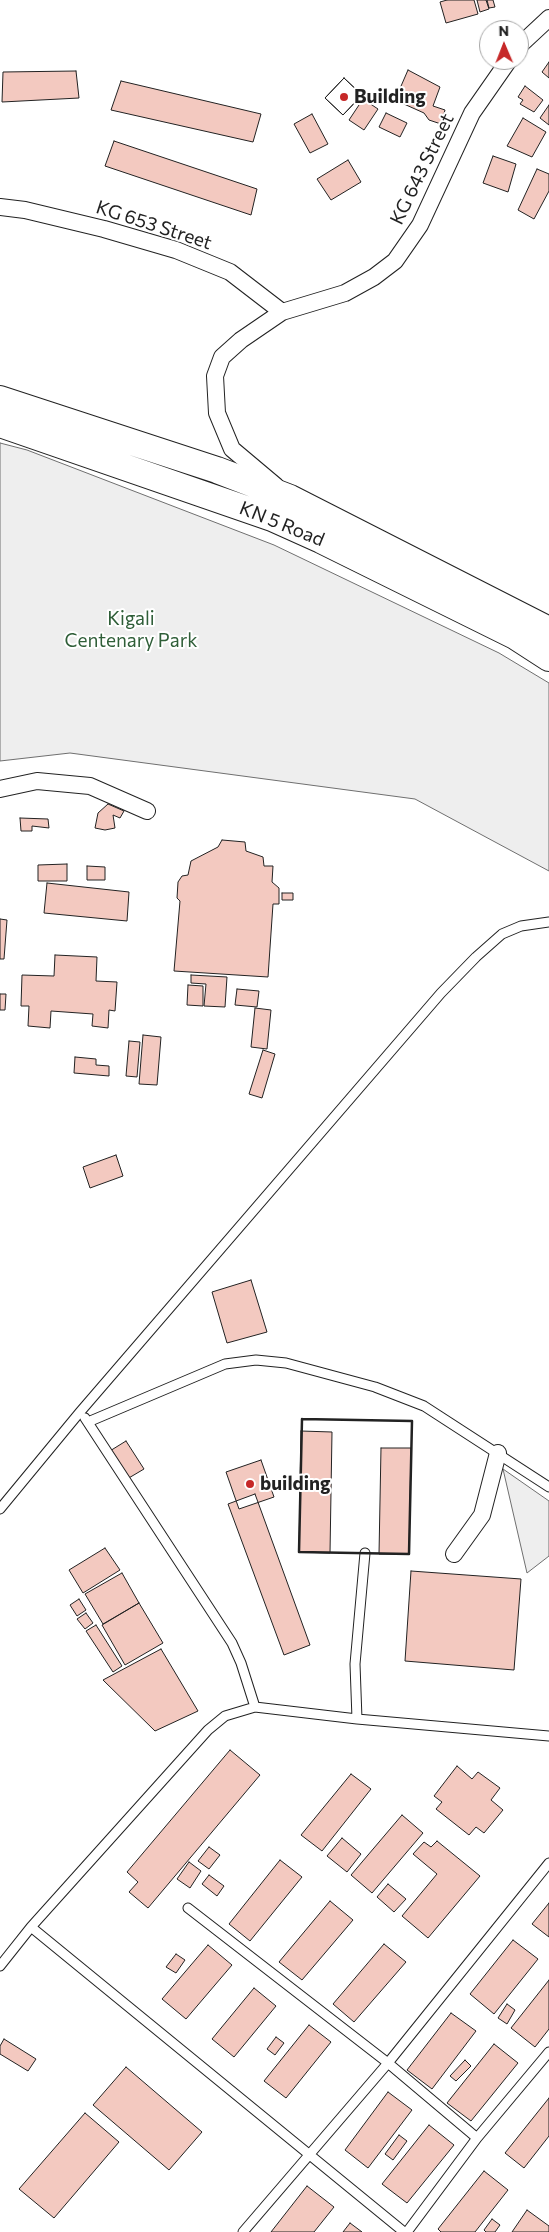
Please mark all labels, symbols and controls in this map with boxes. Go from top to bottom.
north arrow [479,20,529,70]
text: N [498,22,509,39]
place label: Building [354,86,426,108]
marker: Building [338,91,350,103]
street label: KG 643 Street [385,110,459,228]
street label: KG 653 Street [93,196,215,254]
street label: KN 5 Road [236,497,328,551]
park label: Kigali Centenary Park [64,608,198,652]
place label: building [260,1473,330,1495]
marker: building [244,1478,256,1490]

